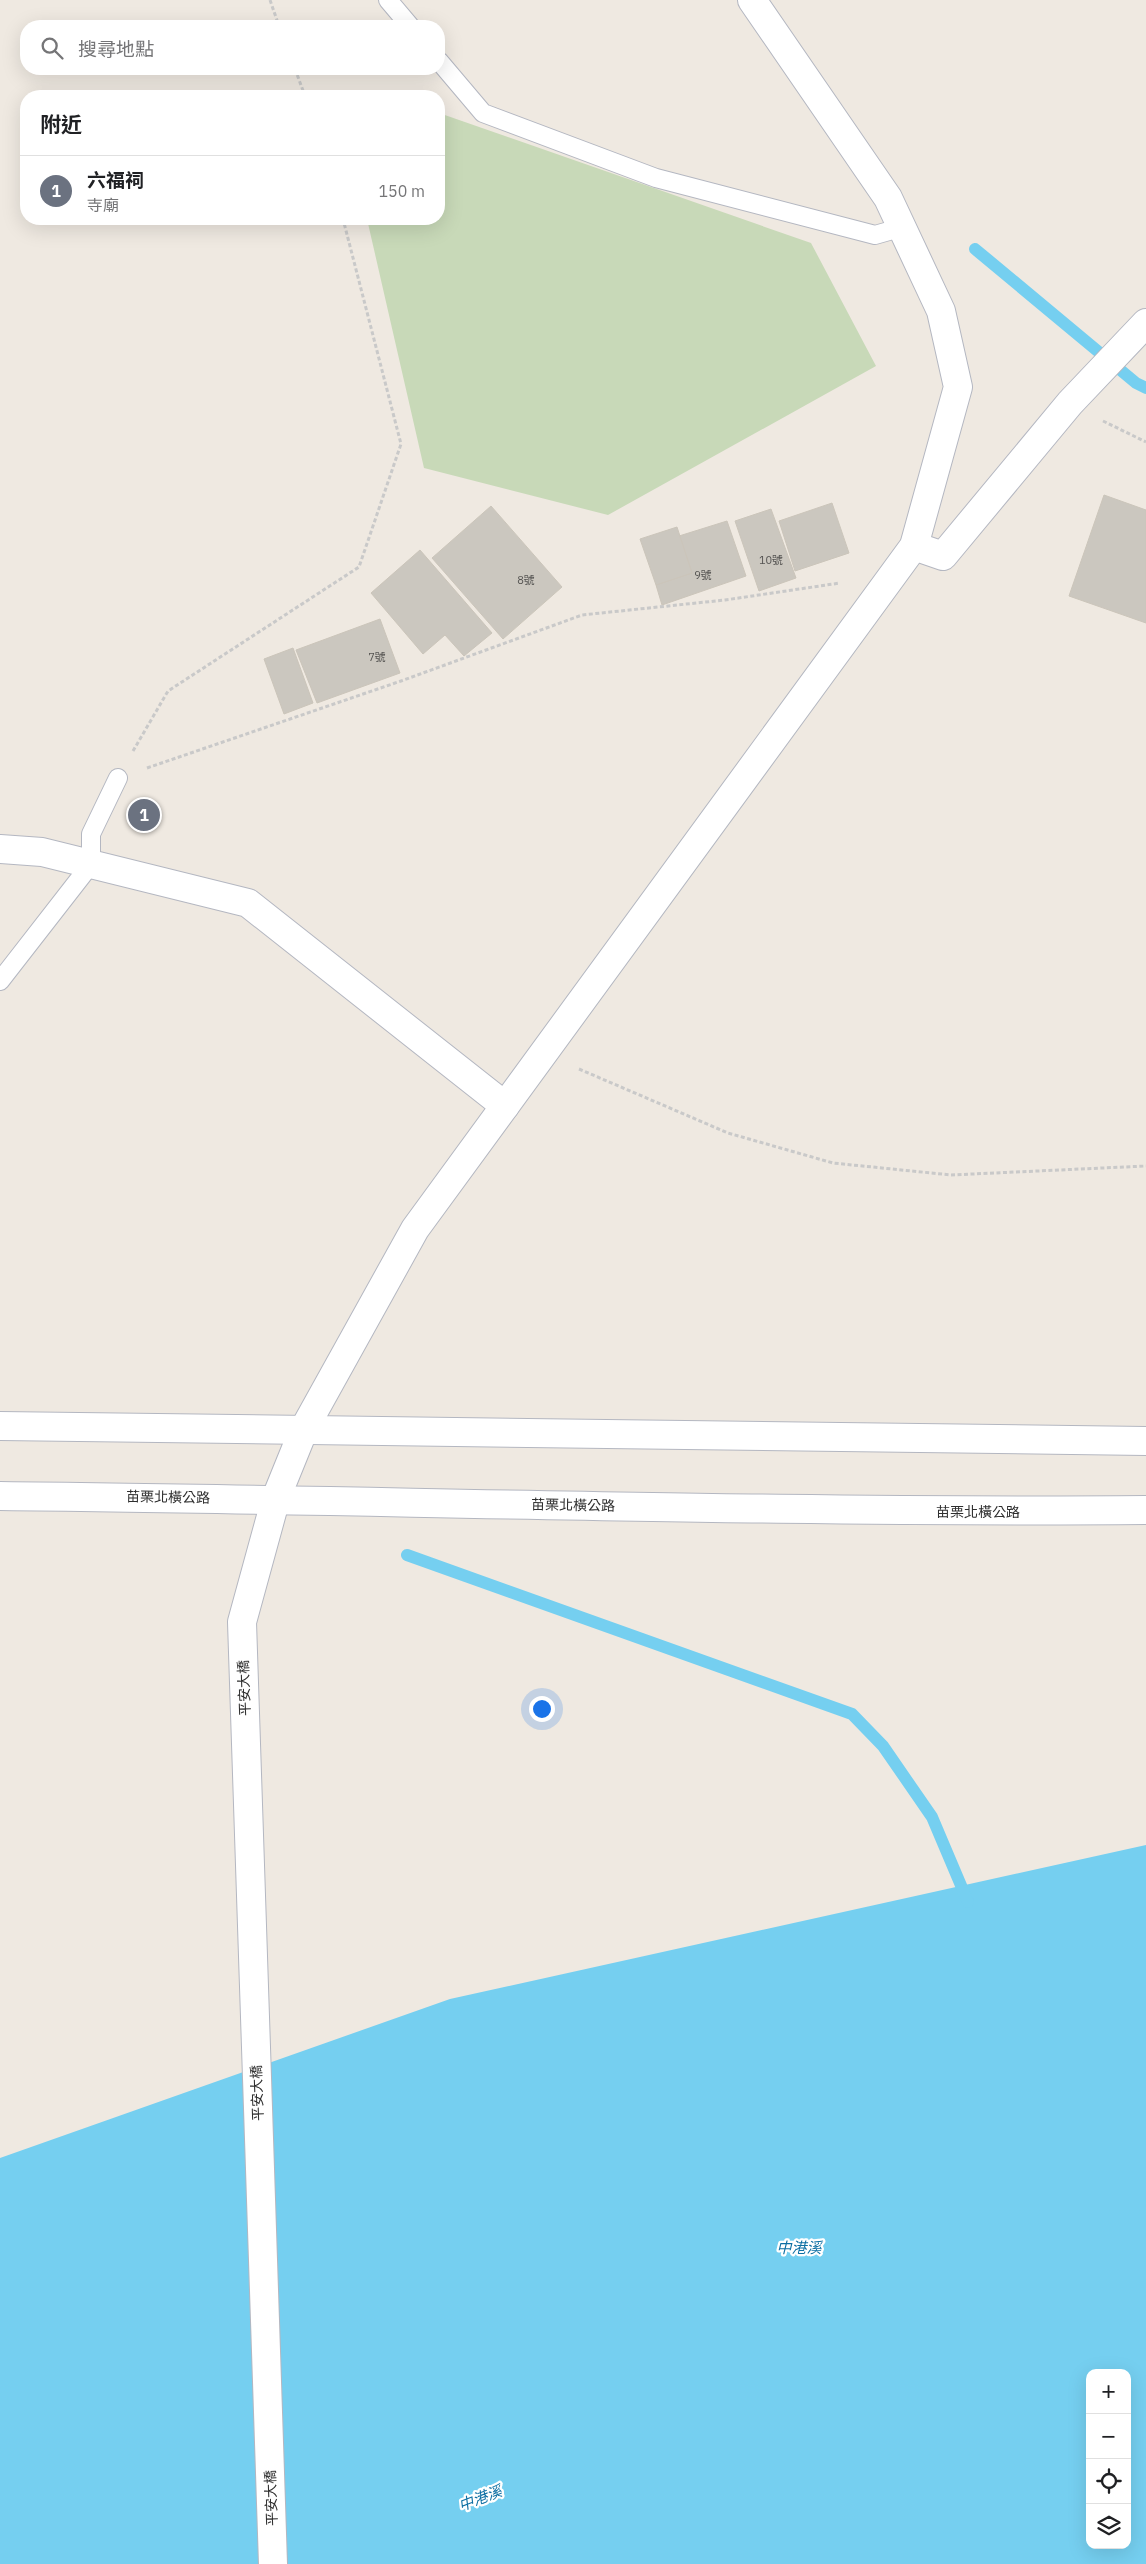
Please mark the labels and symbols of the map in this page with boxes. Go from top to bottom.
house number: 10號 [759,553,783,567]
house number: 9號 [694,568,712,582]
house number: 8號 [517,573,535,587]
house number: 7號 [368,650,386,664]
pin: 1 [128,796,160,834]
street label: 苗栗北橫公路 [126,1487,210,1507]
street label: 苗栗北橫公路 [531,1495,615,1515]
street label: 苗栗北橫公路 [936,1503,1020,1521]
street label: 平安大橋 [234,1660,254,1716]
your location [529,1696,555,1722]
street label: 平安大橋 [247,2065,267,2121]
water label: 中港溪 [776,2238,823,2257]
street label: 平安大橋 [261,2470,281,2526]
water label: 中港溪 [456,2480,506,2515]

